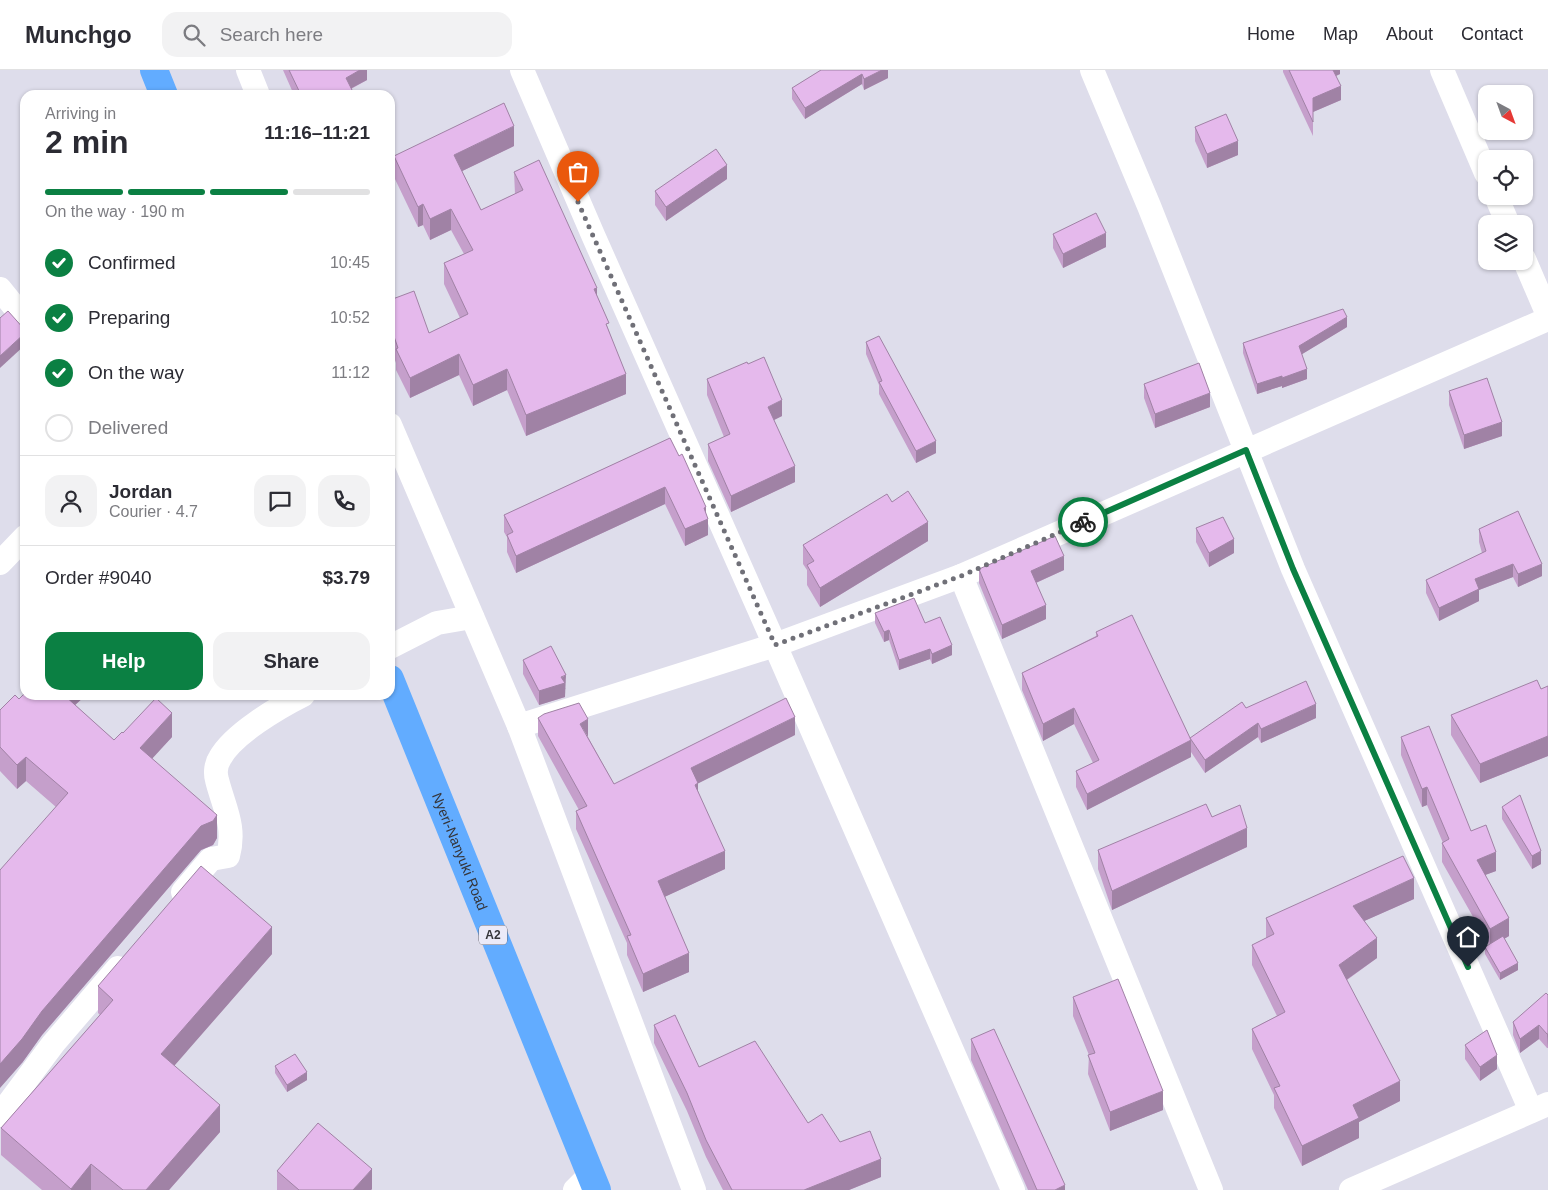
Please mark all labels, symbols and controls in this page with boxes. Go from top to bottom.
search box [162,12,512,57]
text: Munchgo [25,21,132,48]
icon: search [180,21,208,49]
text: Search here [220,24,323,45]
text: Home [1247,24,1295,44]
text: Map [1323,24,1358,44]
text: About [1386,24,1433,44]
text: Contact [1461,24,1523,44]
north arrow [1478,85,1532,140]
map controls [1478,85,1533,270]
text: Arriving in [45,105,116,122]
text: 11:16–11:21 [264,122,370,143]
text: 2 min [45,124,129,160]
button: locate [1478,150,1533,205]
pin [557,151,599,202]
icon: bag [564,158,592,186]
text: On the way · 190 m [45,203,185,220]
button: layers [1478,215,1533,270]
icon: check [45,249,73,277]
text: Confirmed [88,252,176,273]
text: 10:45 [330,254,370,271]
icon: check [45,304,73,332]
text: Preparing [88,307,170,328]
text: 10:52 [330,309,370,326]
icon: check [45,359,73,387]
text: On the way [88,362,184,383]
text: 11:12 [331,364,370,381]
text: Delivered [88,417,168,438]
button: person [45,475,97,527]
button: chat [254,475,306,527]
button: phone [318,475,370,527]
text: Jordan [109,481,172,502]
courier [1058,497,1108,547]
text: Courier · 4.7 [109,503,198,520]
icon: bike [1069,508,1097,536]
text: Order #9040 [45,567,152,588]
text: $3.79 [322,567,370,588]
button: Help [45,632,203,690]
button: Share [213,632,370,690]
street label: Nyeri-Nanyuki Road [429,790,491,913]
pin [1447,916,1489,967]
icon: home [1454,923,1482,951]
road number: A2 [479,926,507,944]

